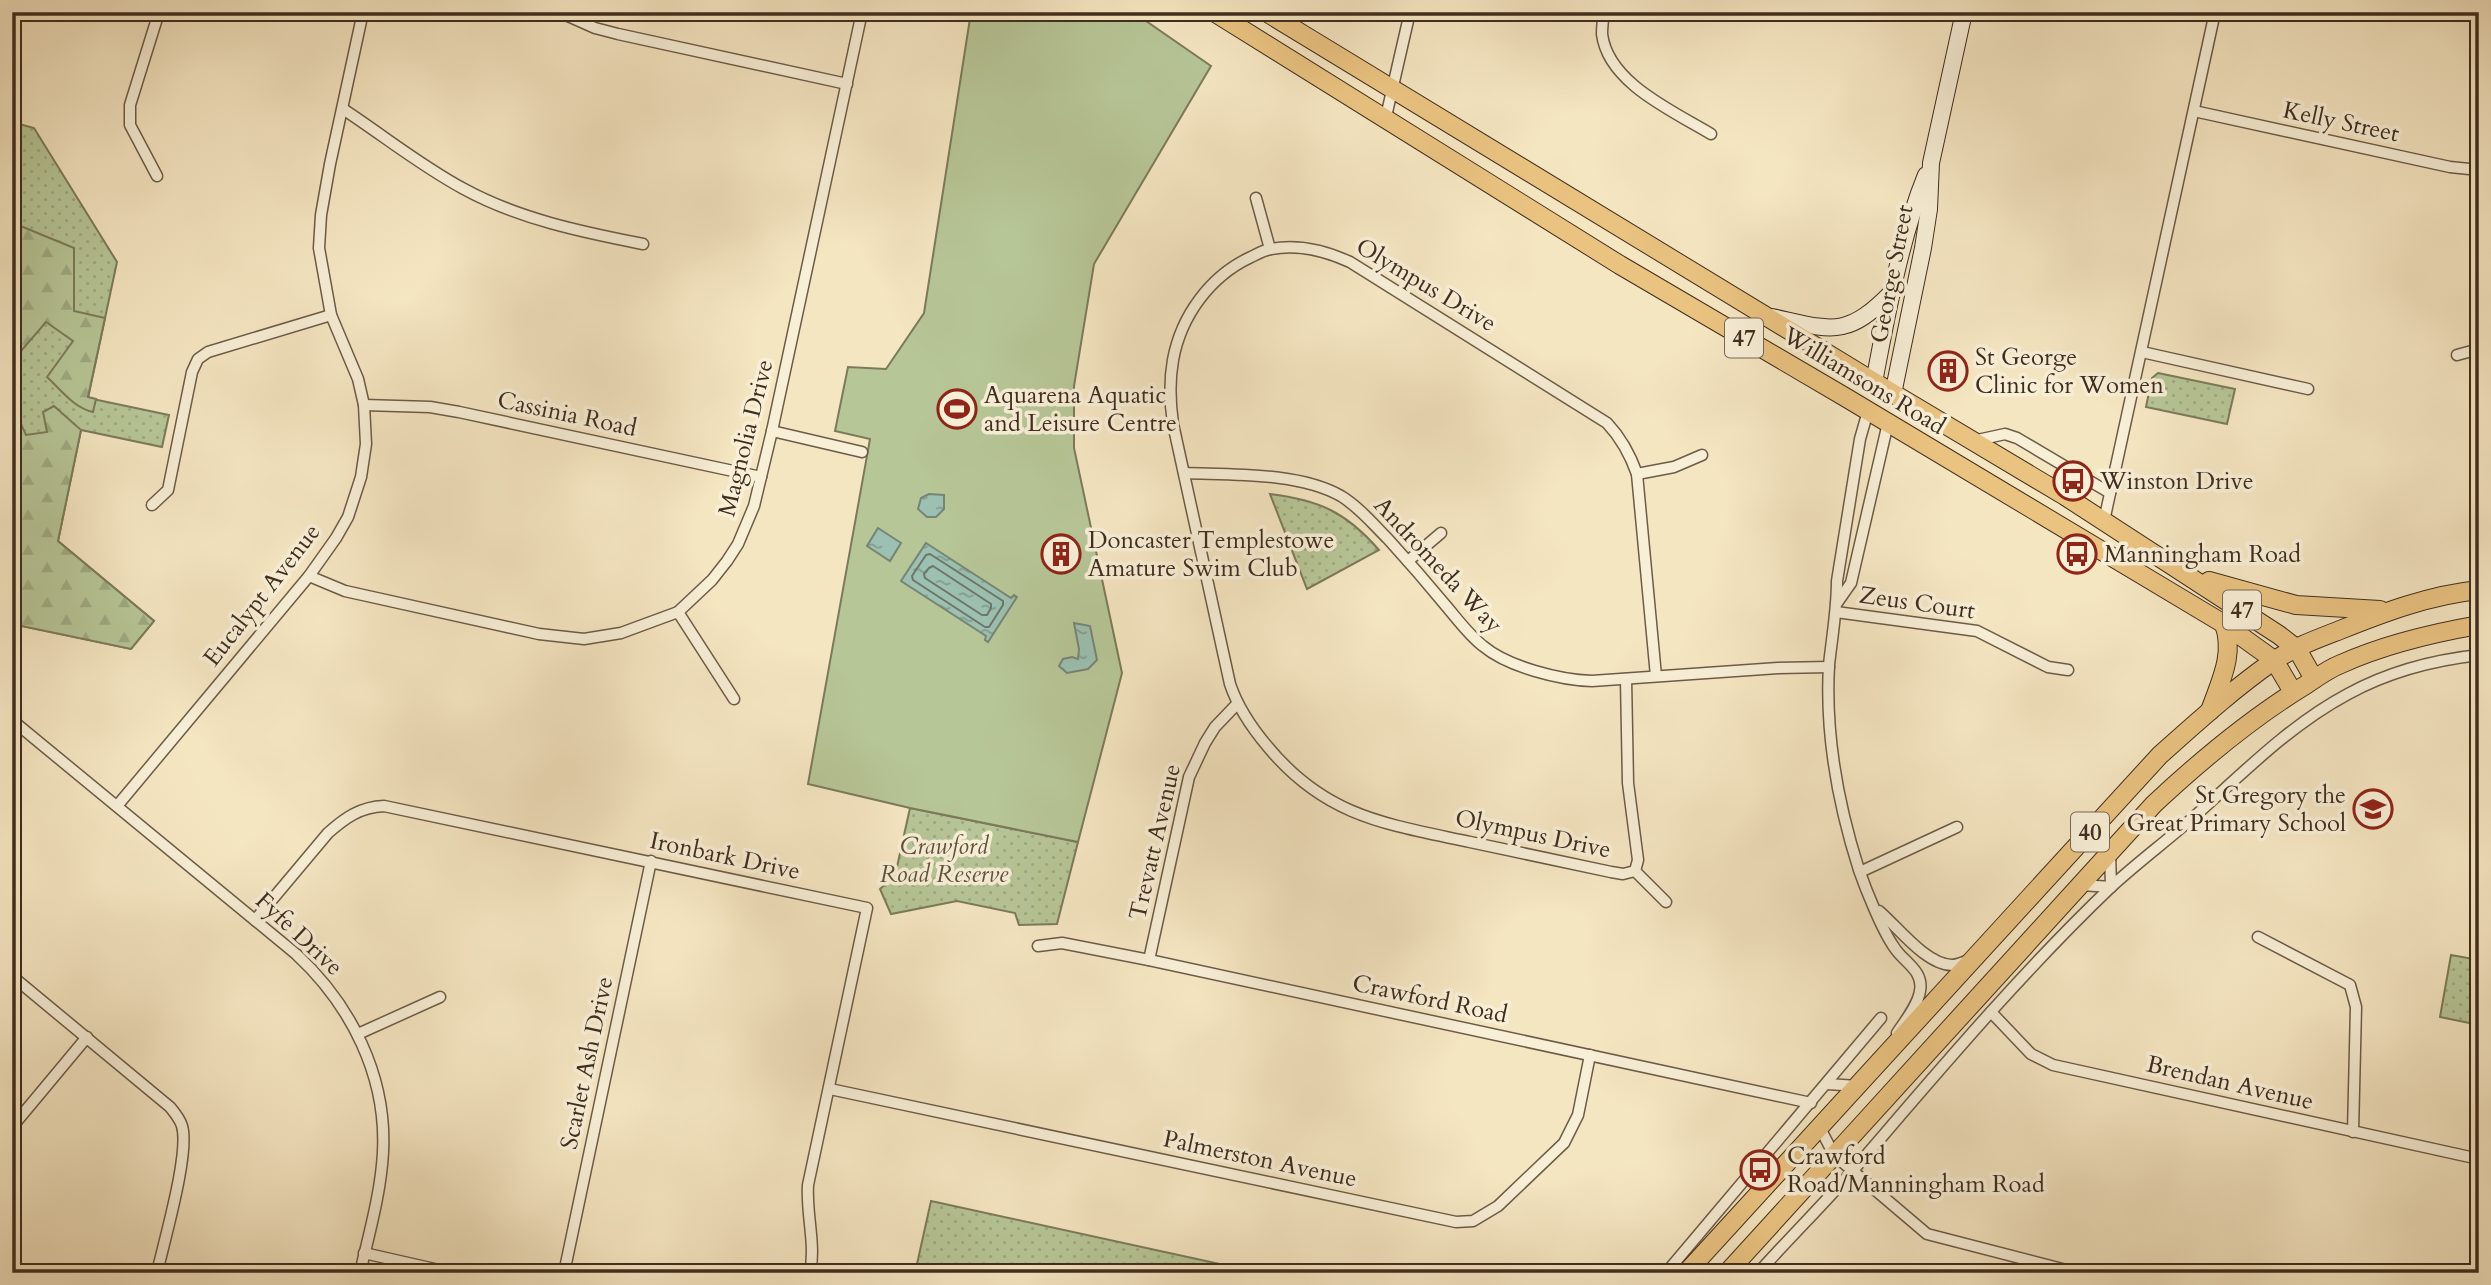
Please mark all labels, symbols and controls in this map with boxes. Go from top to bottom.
street label: Kelly Street [2280,94,2402,150]
street label: George Street [1862,202,1922,346]
street label: Olympus Drive [1350,230,1502,340]
road number: 47 [1725,318,1763,358]
street label: Williamsons Road [1775,319,1952,443]
place label: St George Clinic for Women [1975,341,2164,402]
building icon: St George Clinic for Women [1927,350,1969,392]
street label: Magnolia Drive [711,356,781,520]
place label: Aquarena Aquatic and Leisure Centre [984,379,1177,440]
street label: Cassinia Road [494,383,640,445]
sports icon: Aquarena Aquatic and Leisure Centre [936,388,978,430]
bus stop icon: Winston Drive [2052,460,2094,502]
place label: Winston Drive [2099,465,2254,498]
street label: Andromeda Way [1366,490,1510,641]
street label: Eucalypt Avenue [196,517,328,673]
place label: Doncaster Templestowe Amature Swim Club [1088,524,1334,585]
building icon: Doncaster Templestowe Amature Swim Club [1040,533,1082,575]
bus stop icon: Manningham Road [2056,533,2098,575]
place label: Manningham Road [2104,538,2301,571]
street label: Zeus Court [1857,579,1977,628]
road number: 47 [2223,590,2261,630]
street label: Trevatt Avenue [1121,761,1189,923]
place label: St Gregory the Great Primary School [2127,779,2346,840]
school or university icon: St Gregory the Great Primary School [2352,788,2394,830]
street label: Olympus Drive [1452,801,1614,867]
road number: 40 [2071,812,2109,852]
street label: Ironbark Drive [647,824,803,888]
park label: Crawford Road Reserve [880,830,1009,891]
street label: Fyfe Drive [248,885,350,983]
street label: Crawford Road [1349,966,1511,1032]
street label: Scarlet Ash Drive [553,974,621,1152]
street label: Brendan Avenue [2143,1048,2317,1118]
street label: Palmerston Avenue [1160,1122,1360,1196]
place label: Crawford Road/Manningham Road [1787,1140,2045,1201]
bus stop icon: Crawford Road/Manningham Road [1739,1149,1781,1191]

